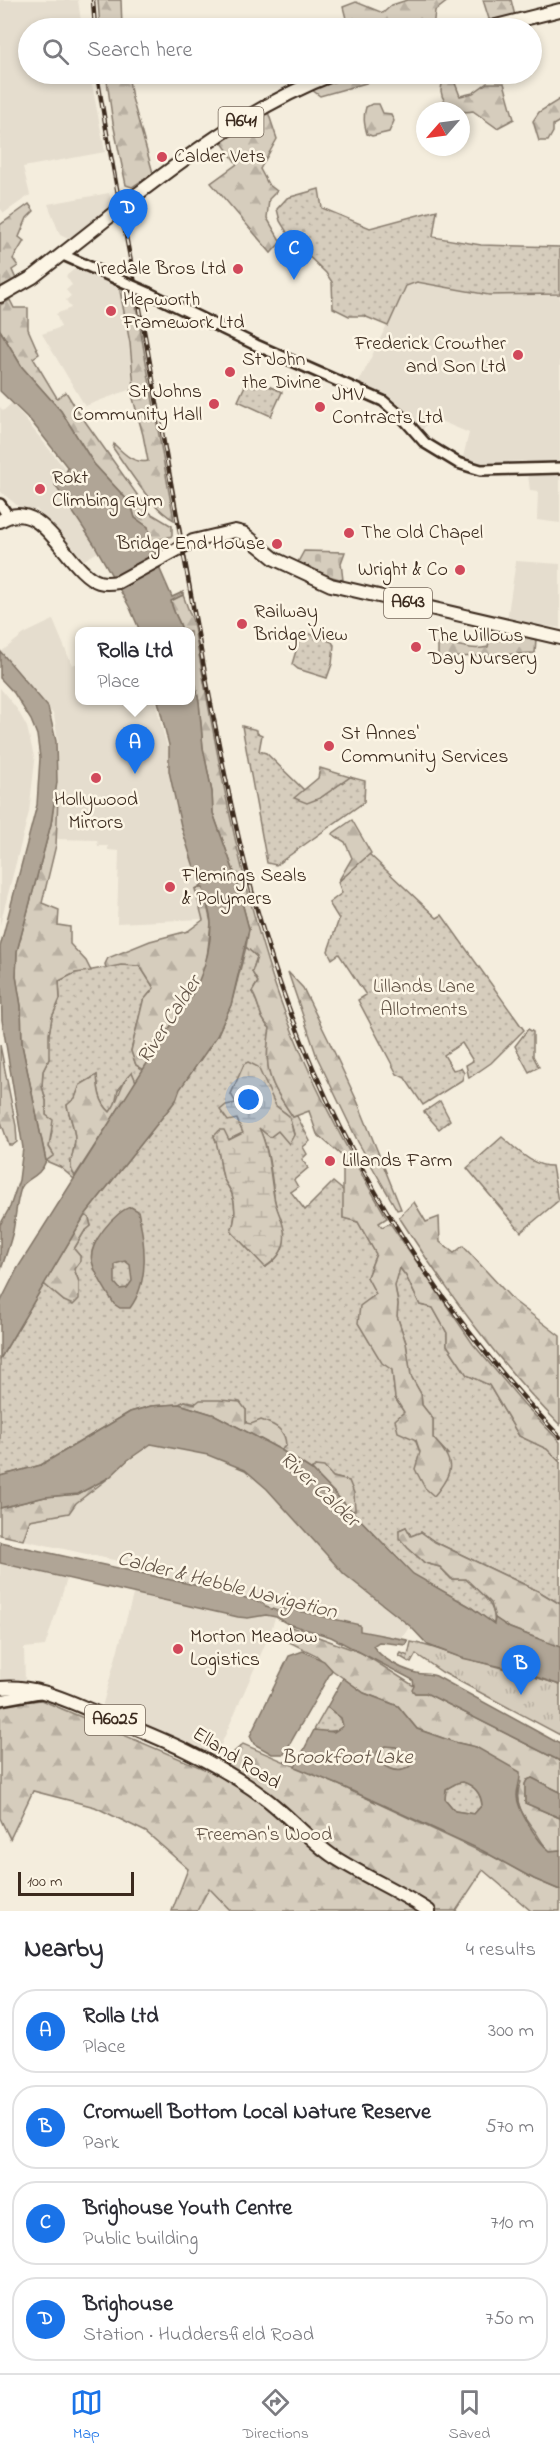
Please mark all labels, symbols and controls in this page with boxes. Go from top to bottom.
search box [18,18,542,84]
icon: search [39,35,72,68]
text: Search here [87,35,192,67]
north arrow [416,102,470,156]
road number: A641 [218,107,264,137]
place label: Calder Vets [174,143,266,172]
marker: Calder Vets [155,150,169,164]
pin: D [108,190,148,239]
pin: C [274,230,314,280]
place label: Iredale Bros Ltd [96,255,226,284]
marker: Iredale Bros Ltd [231,262,245,276]
place label: Hepworth Framework Ltd [122,286,244,338]
marker: Hepworth Framework Ltd [104,304,118,318]
place label: Frederick Crowther and Son Ltd [354,330,507,382]
place label: St John the Divine [242,346,321,398]
marker: Frederick Crowther and Son Ltd [511,348,525,362]
marker: St John the Divine [223,365,237,379]
place label: St Johns Community Hall [73,378,202,430]
place label: JMV Contracts Ltd [332,381,443,433]
marker: St Johns Community Hall [207,397,221,411]
marker: JMV Contracts Ltd [313,400,327,414]
place label: Rokt Climbing Gym [52,464,163,517]
marker: Rokt Climbing Gym [33,482,47,496]
place label: The Old Chapel [361,519,483,548]
marker: The Old Chapel [342,526,356,540]
place label: Bridge End House [116,530,265,560]
marker: Bridge End House [270,537,284,551]
place label: Wright & Co [358,556,448,586]
marker: Wright & Co [453,563,467,577]
road number: A643 [384,588,432,618]
place label: Railway Bridge View [253,598,348,651]
marker: Railway Bridge View [235,617,249,631]
place label: The Willows Day Nursery [427,622,537,674]
popup [75,627,195,705]
text: Rolla Ltd [97,636,173,668]
marker: The Willows Day Nursery [409,640,423,654]
text: Place [97,668,140,697]
place label: St Annes' Community Services [341,720,508,772]
pin: A [116,724,154,774]
marker: St Annes' Community Services [322,739,336,753]
marker: Hollywood Mirrors [89,771,103,785]
place label: Hollywood Mirrors [54,786,138,838]
place label: Flemings Seals & Polymers [181,862,307,914]
marker: Flemings Seals & Polymers [163,880,177,894]
water label: River Calder [130,968,211,1070]
park label: Lillands Lane Allotments [373,973,475,1025]
your location [234,1085,263,1114]
place label: Lillands Farm [342,1147,452,1176]
marker: Lillands Farm [323,1154,337,1168]
water label: River Calder [272,1445,367,1537]
water label: Calder & Hebble Navigation [114,1544,341,1629]
place label: Morton Meadow Logistics [190,1623,317,1676]
marker: Morton Meadow Logistics [171,1642,185,1656]
pin: B [502,1646,540,1695]
road number: A6025 [85,1705,145,1735]
street label: Elland Road [186,1720,286,1798]
water label: Brookfoot Lake [281,1743,414,1773]
park label: Freeman's Wood [195,1821,332,1850]
scale bar [18,1869,134,1896]
text: 100 m [27,1870,62,1894]
text: Nearby [24,1931,103,1969]
text: 4 results [466,1936,536,1965]
text: Rolla Ltd [83,2001,159,2033]
text: A [39,2017,52,2046]
text: 300 m [488,2017,534,2046]
text: Place [83,2033,125,2062]
text: Cromwell Bottom Local Nature Reserve [83,2097,431,2129]
text: B [39,2113,52,2142]
text: 570 m [485,2113,534,2142]
text: Park [83,2129,119,2158]
text: Brighouse Youth Centre [83,2193,292,2225]
text: C [40,2209,51,2238]
text: 710 m [490,2209,534,2238]
text: Public building [83,2225,198,2254]
text: Brighouse [83,2289,173,2321]
text: D [38,2305,53,2334]
text: 750 m [485,2305,534,2334]
text: Station · Huddersfield Road [83,2321,314,2350]
tab: Map [70,2386,103,2446]
tab: Directions [242,2386,309,2446]
tab: Saved [448,2386,490,2446]

